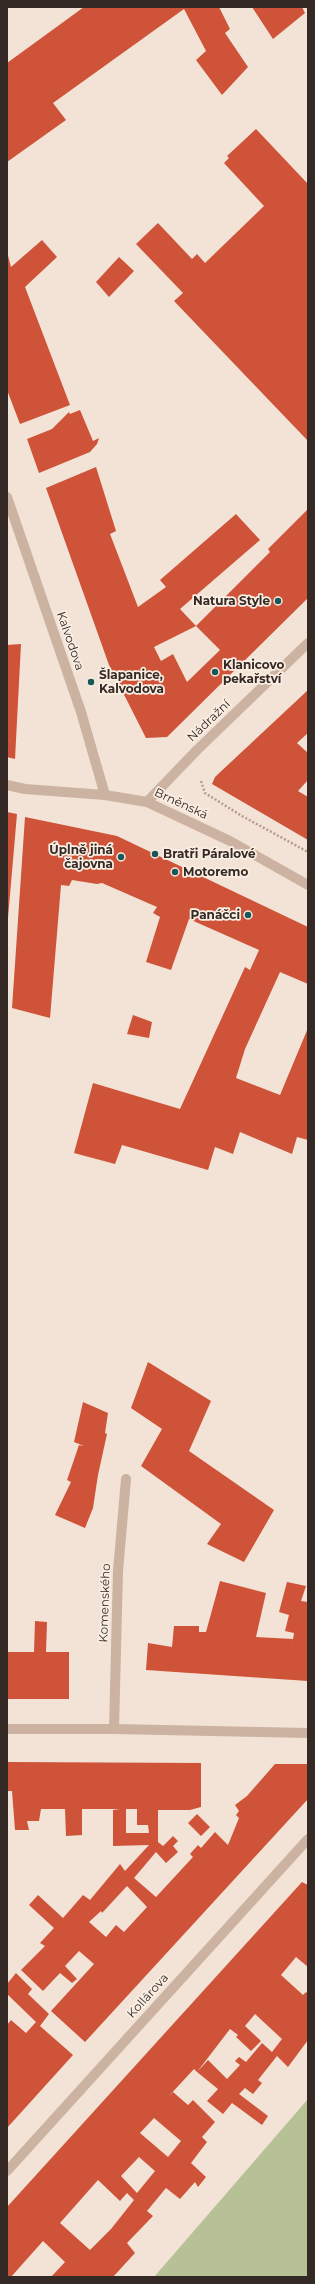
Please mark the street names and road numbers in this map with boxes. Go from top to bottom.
street label: Kalvodova [53,610,87,672]
street label: Nádražní [185,697,233,745]
street label: Brněnská [152,785,210,823]
street label: Komenského [96,1563,114,1643]
street label: Kollárova [124,1971,172,2021]

